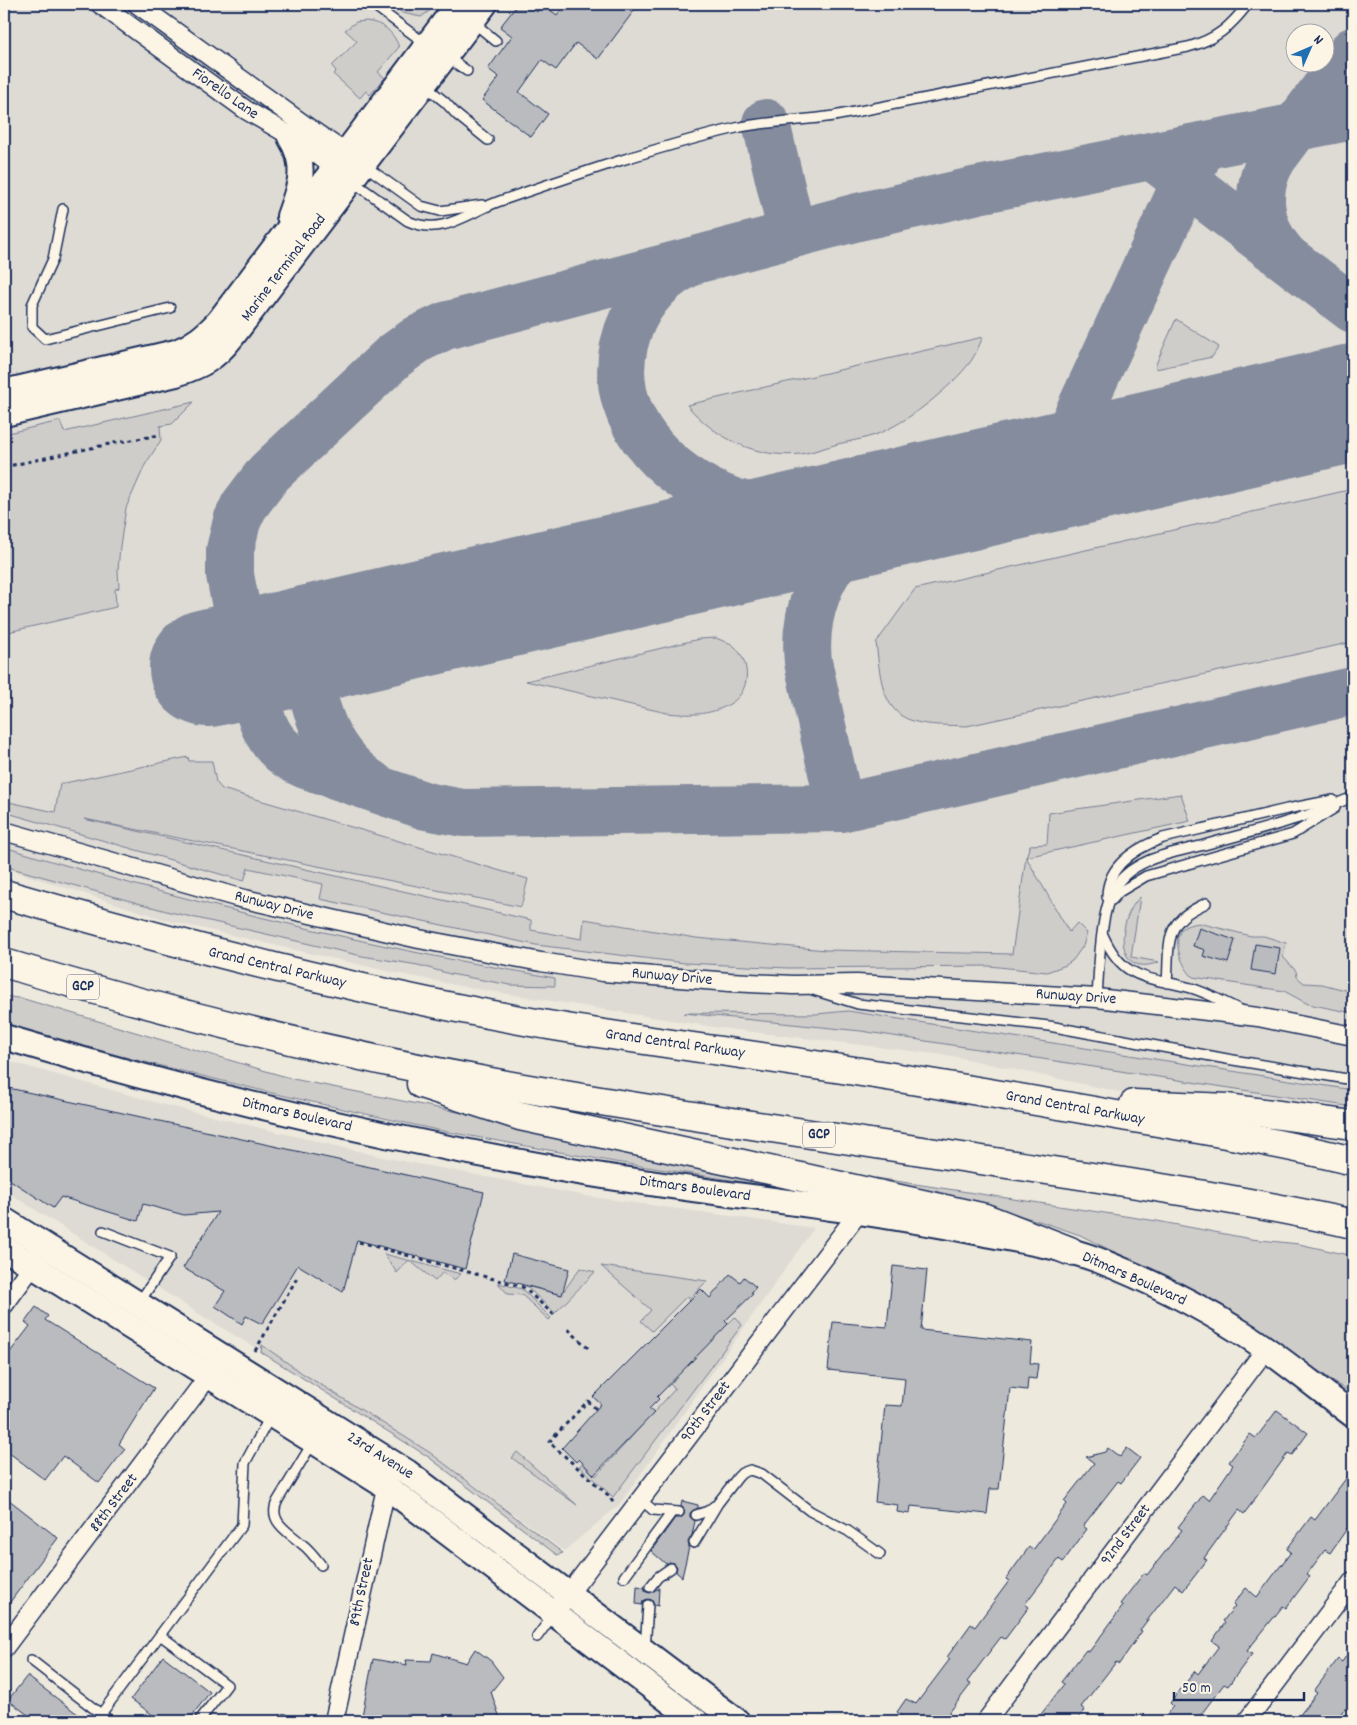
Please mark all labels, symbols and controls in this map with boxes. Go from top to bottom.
north arrow [1284,22,1334,72]
text: N [1308,31,1327,50]
street label: Fiorello Lane [187,62,263,126]
street label: Marine Terminal Road [236,209,332,327]
street label: Runway Drive [232,885,316,927]
street label: Grand Central Parkway [206,941,349,995]
street label: Runway Drive [631,962,713,992]
road number: GCP [67,974,99,1000]
street label: Runway Drive [1035,983,1117,1011]
street label: Grand Central Parkway [604,1023,747,1065]
street label: Grand Central Parkway [1004,1084,1147,1132]
street label: Ditmars Boulevard [240,1091,354,1139]
road number: GCP [803,1122,835,1148]
street label: Ditmars Boulevard [638,1170,752,1208]
street label: Ditmars Boulevard [1078,1246,1190,1312]
street label: 90th Street [675,1376,737,1448]
street label: 23rd Avenue [342,1426,418,1486]
street label: 88th Street [84,1469,144,1537]
street label: 92nd Street [1095,1499,1157,1571]
street label: 89th Street [344,1556,380,1628]
scale bar [1174,1670,1304,1702]
text: 50 m [1182,1678,1211,1700]

